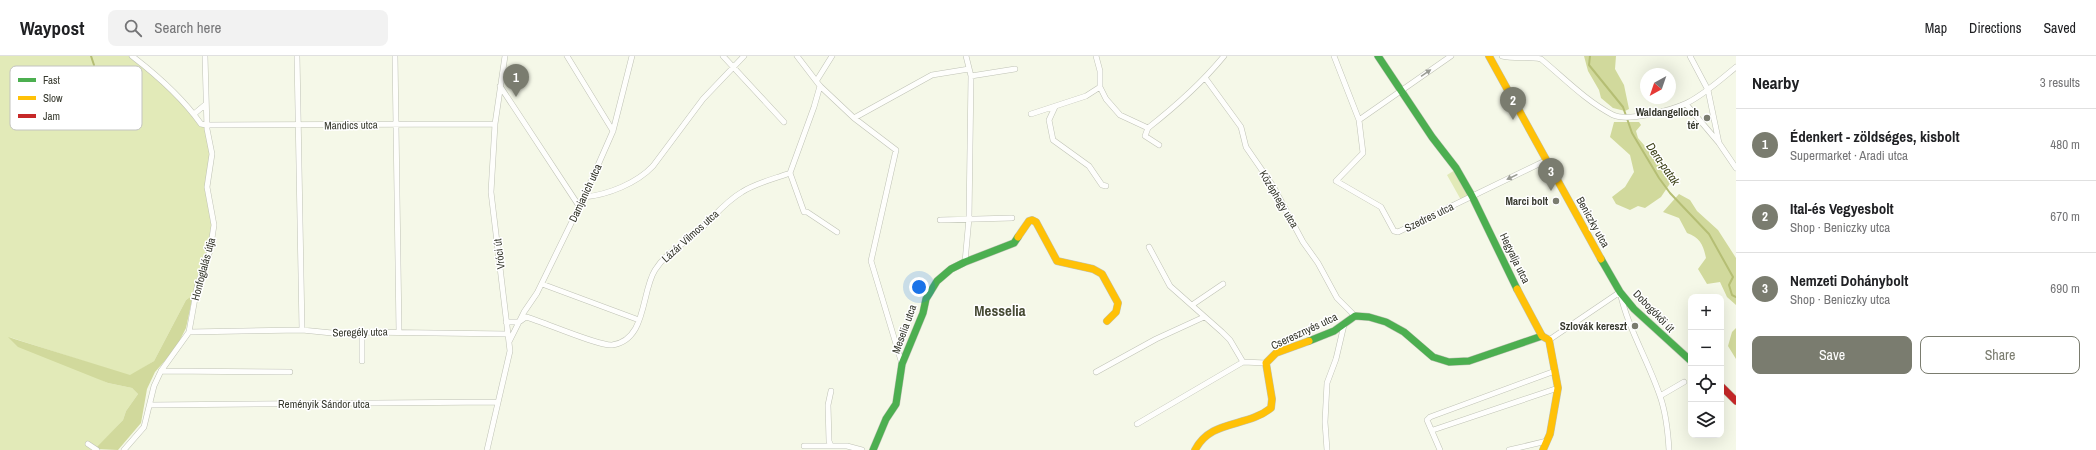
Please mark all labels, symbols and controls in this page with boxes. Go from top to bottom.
search box [108,10,388,46]
text: Waypost [20,15,84,41]
icon: search [122,17,144,39]
text: Search here [154,17,221,38]
text: Map [1925,19,1947,37]
text: Directions [1969,19,2021,37]
text: Saved [2043,19,2076,37]
pin: 1 [503,64,529,97]
legend [10,66,142,130]
north arrow [1640,68,1676,104]
one-way arrow [1421,69,1431,77]
text: Nearby [1752,71,1799,94]
text: Fast [43,73,61,87]
text: 3 results [2040,74,2080,91]
pin: 2 [1500,87,1526,120]
text: Slow [43,91,63,105]
place label: Waldangelloch tér [1636,105,1699,132]
text: Jam [43,109,60,123]
marker: Waldangelloch tér [1702,113,1712,123]
street label: Mandics utca [324,118,378,132]
text: Édenkert - zöldséges, kisbolt [1790,126,1960,147]
text: 1 [1762,136,1768,153]
text: 480 m [2050,136,2080,153]
water label: Dera-patak [1642,139,1684,189]
text: Supermarket · Aradi utca [1790,147,1908,164]
pin: 3 [1538,158,1564,191]
street label: Damjanich utca [565,162,605,224]
street label: Középhegy utca [1256,168,1302,230]
one-way arrow [1506,174,1517,180]
place label: Marci bolt [1505,194,1548,208]
street label: Beniczky utca [1573,194,1613,250]
marker: Marci bolt [1551,196,1561,206]
text: Ital-és Vegyesbolt [1790,198,1894,219]
street label: Szedres utca [1402,199,1456,235]
street label: Lázár Vilmos utca [659,207,721,265]
text: 2 [1762,208,1768,225]
text: 670 m [2050,208,2080,225]
text: Shop · Beniczky utca [1790,219,1890,236]
street label: Hegyalja utca [1497,230,1533,286]
street label: Honfoglalás útja [188,236,218,302]
street label: Vróci út [490,237,508,270]
text: Nemzeti Dohánybolt [1790,270,1908,291]
your location [909,277,929,297]
text: 3 [1762,280,1768,297]
text: 690 m [2050,280,2080,297]
street label: Dobogókői út [1630,287,1678,336]
text: Shop · Beniczky utca [1790,291,1890,308]
map controls [1688,294,1724,438]
button: + [1688,294,1724,330]
district label: Messelia [974,300,1026,321]
street label: Meselia utca [889,303,919,355]
street label: Cseresznyés utca [1269,310,1339,352]
place label: Szlovák kereszt [1560,319,1627,333]
marker: Szlovák kereszt [1630,321,1640,331]
street label: Seregély utca [332,325,388,339]
button: − [1688,330,1724,366]
button: Save [1752,336,1912,374]
button: Share [1920,336,2080,374]
button: locate [1688,366,1724,402]
street label: Reményik Sándor utca [278,397,370,411]
button: layers [1688,402,1724,438]

